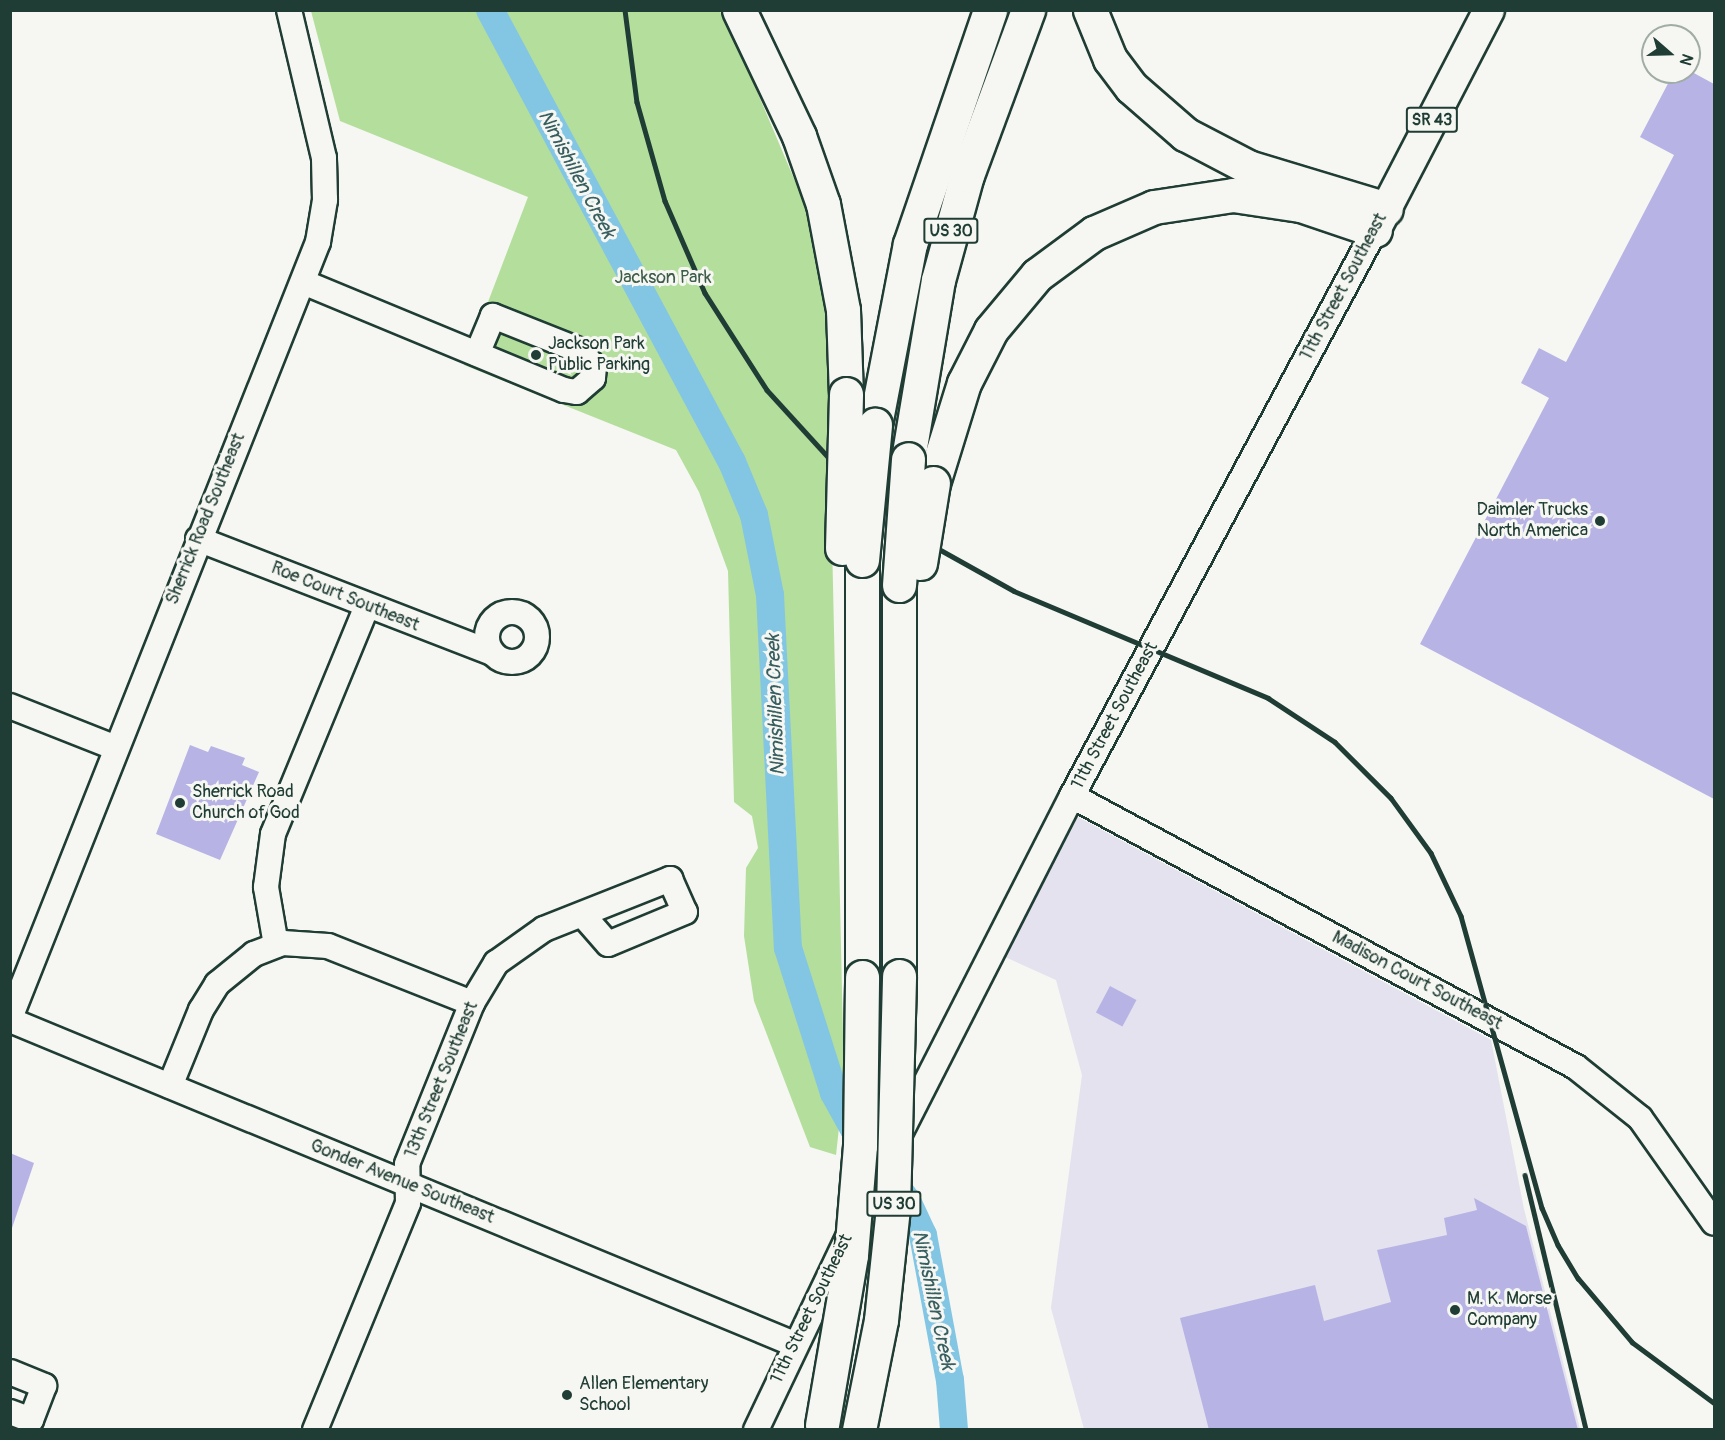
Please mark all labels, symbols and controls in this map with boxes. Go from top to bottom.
north arrow [1641,24,1701,84]
text: N [1675,51,1697,68]
water label: Nimishillen Creek [533,106,621,242]
road number: SR 43 [1405,107,1459,133]
street label: 11th Street Southeast [1296,210,1392,364]
road number: US 30 [922,218,980,244]
park label: Jackson Park [615,267,711,289]
place label: Jackson Park Public Parking [548,334,650,376]
marker: Jackson Park Public Parking [529,348,543,362]
street label: Sherrick Road Southeast [162,430,250,608]
place label: Daimler Trucks North America [1476,500,1588,542]
marker: Daimler Trucks North America [1593,514,1607,528]
street label: Roe Court Southeast [268,557,422,637]
water label: Nimishillen Creek [761,634,789,776]
street label: 11th Street Southeast [1067,639,1163,793]
place label: Sherrick Road Church of God [192,782,300,824]
marker: Sherrick Road Church of God [173,796,187,810]
street label: Madison Court Southeast [1328,927,1506,1035]
street label: 13th Street Southeast [401,999,483,1161]
street label: Gonder Avenue Southeast [307,1135,497,1229]
road number: US 30 [866,1191,922,1217]
water label: Nimishillen Creek [908,1228,960,1372]
street label: 11th Street Southeast [766,1231,858,1387]
place label: M. K. Morse Company [1467,1289,1552,1332]
marker: M. K. Morse Company [1448,1303,1462,1317]
place label: Allen Elementary School [579,1374,708,1416]
marker: Allen Elementary School [560,1388,574,1402]

